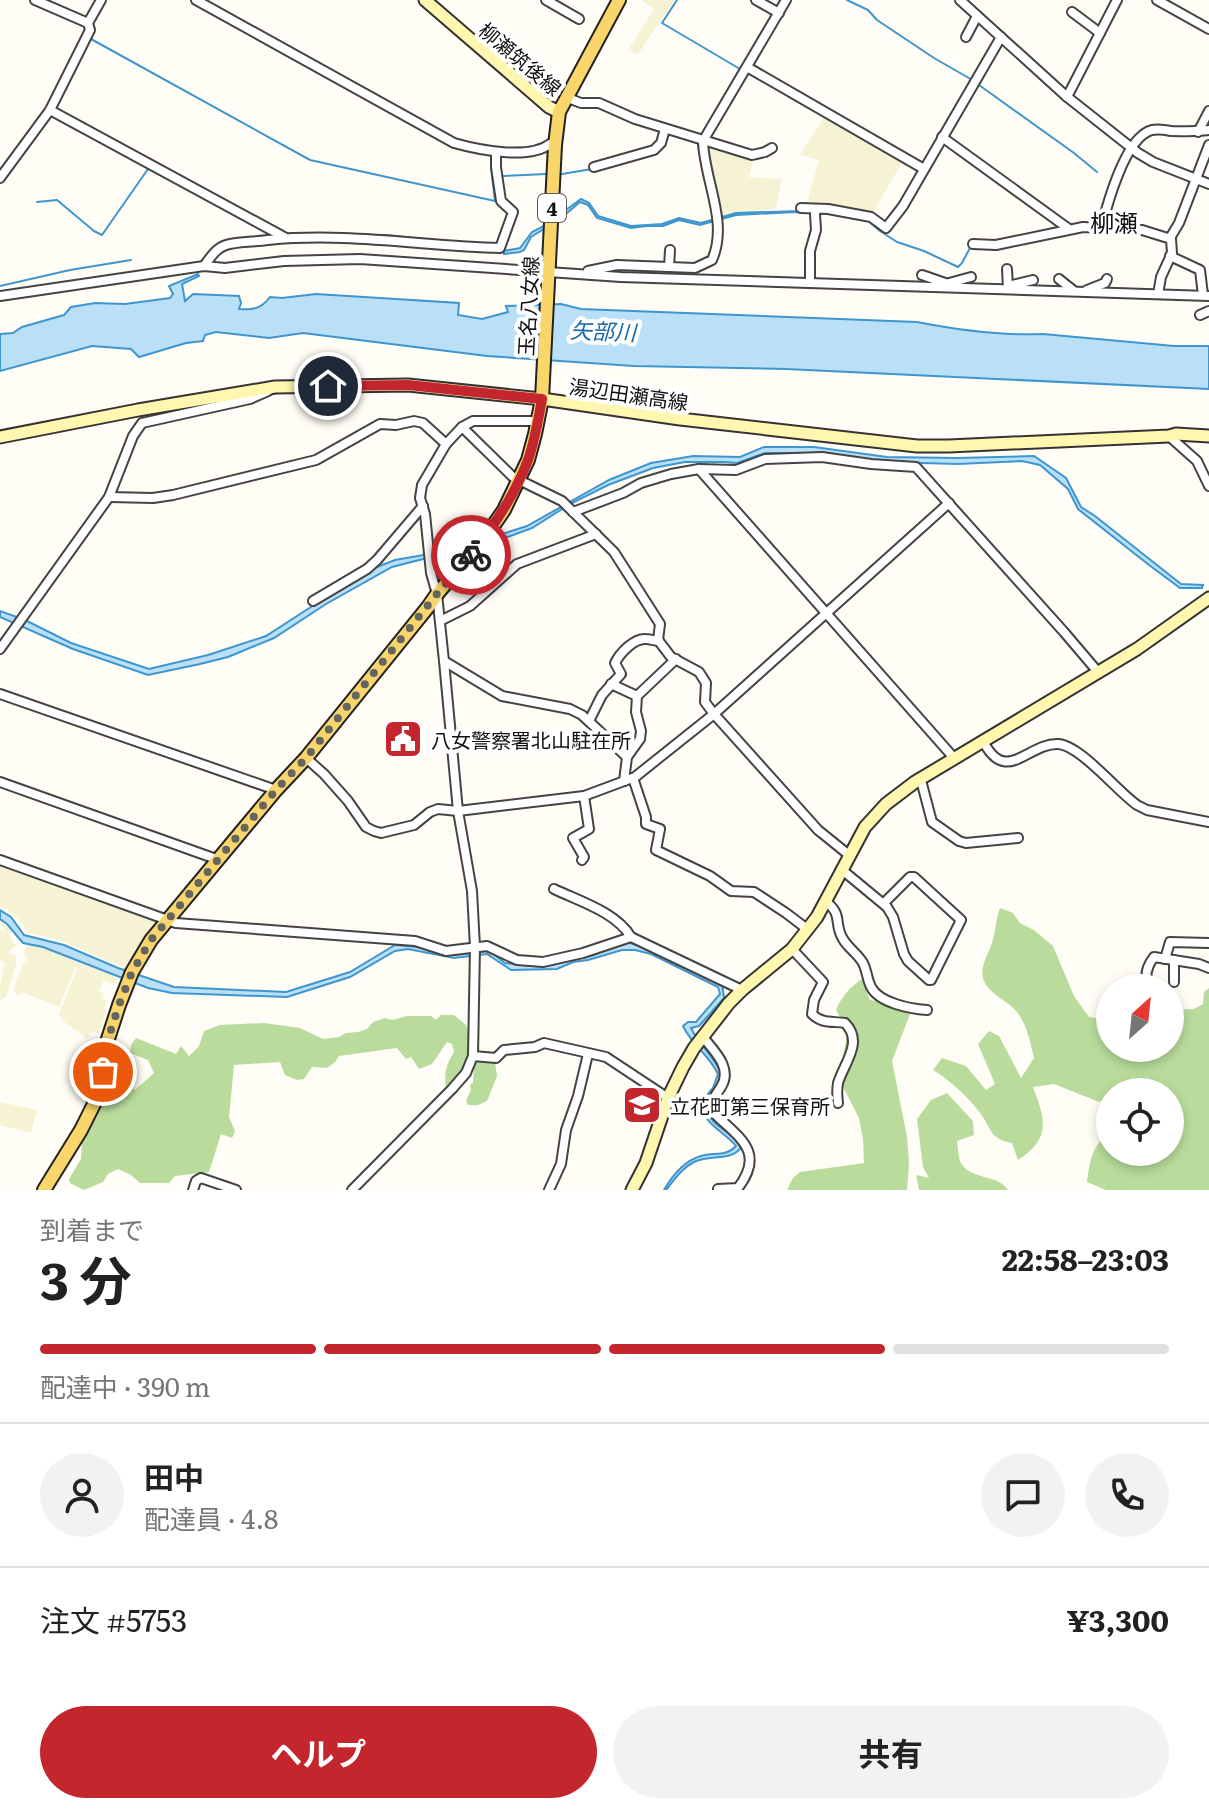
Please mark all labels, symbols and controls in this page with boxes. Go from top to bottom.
street label: 柳瀬筑後線 [473,14,569,102]
road number: 4 [538,194,566,222]
district label: 柳瀬 [1090,204,1138,239]
street label: 玉名八女線 [509,255,545,357]
water label: 矢部川 [569,312,639,348]
pin [294,352,362,420]
icon: home [306,364,350,408]
street label: 湯辺田瀬高線 [567,370,691,416]
courier [431,515,511,595]
icon: bike [449,533,493,577]
public building icon: 八女警察署北山駐在所 [382,718,424,760]
place label: 八女警察署北山駐在所 [431,724,631,754]
north arrow [1096,974,1184,1062]
map controls [1096,974,1184,1166]
pin [69,1038,137,1106]
icon: bag [81,1050,125,1094]
button: locate [1096,1078,1184,1166]
school or university icon: 立花町第三保育所 [621,1084,663,1126]
place label: 立花町第三保育所 [670,1090,830,1120]
text: 到着まで [40,1209,144,1248]
text: 22:58–23:03 [1002,1236,1169,1280]
text: 3 分 [40,1239,131,1316]
text: 配達中 · 390 m [40,1366,210,1405]
button: person [40,1453,124,1537]
button: chat [981,1453,1065,1537]
button: phone [1085,1453,1169,1537]
text: 田中 [144,1454,204,1498]
text: 配達員 · 4.8 [144,1498,278,1537]
text: 注文 #5753 [40,1597,187,1641]
text: ¥3,300 [1066,1597,1169,1641]
button: ヘルプ [40,1706,597,1798]
button: 共有 [613,1706,1169,1798]

